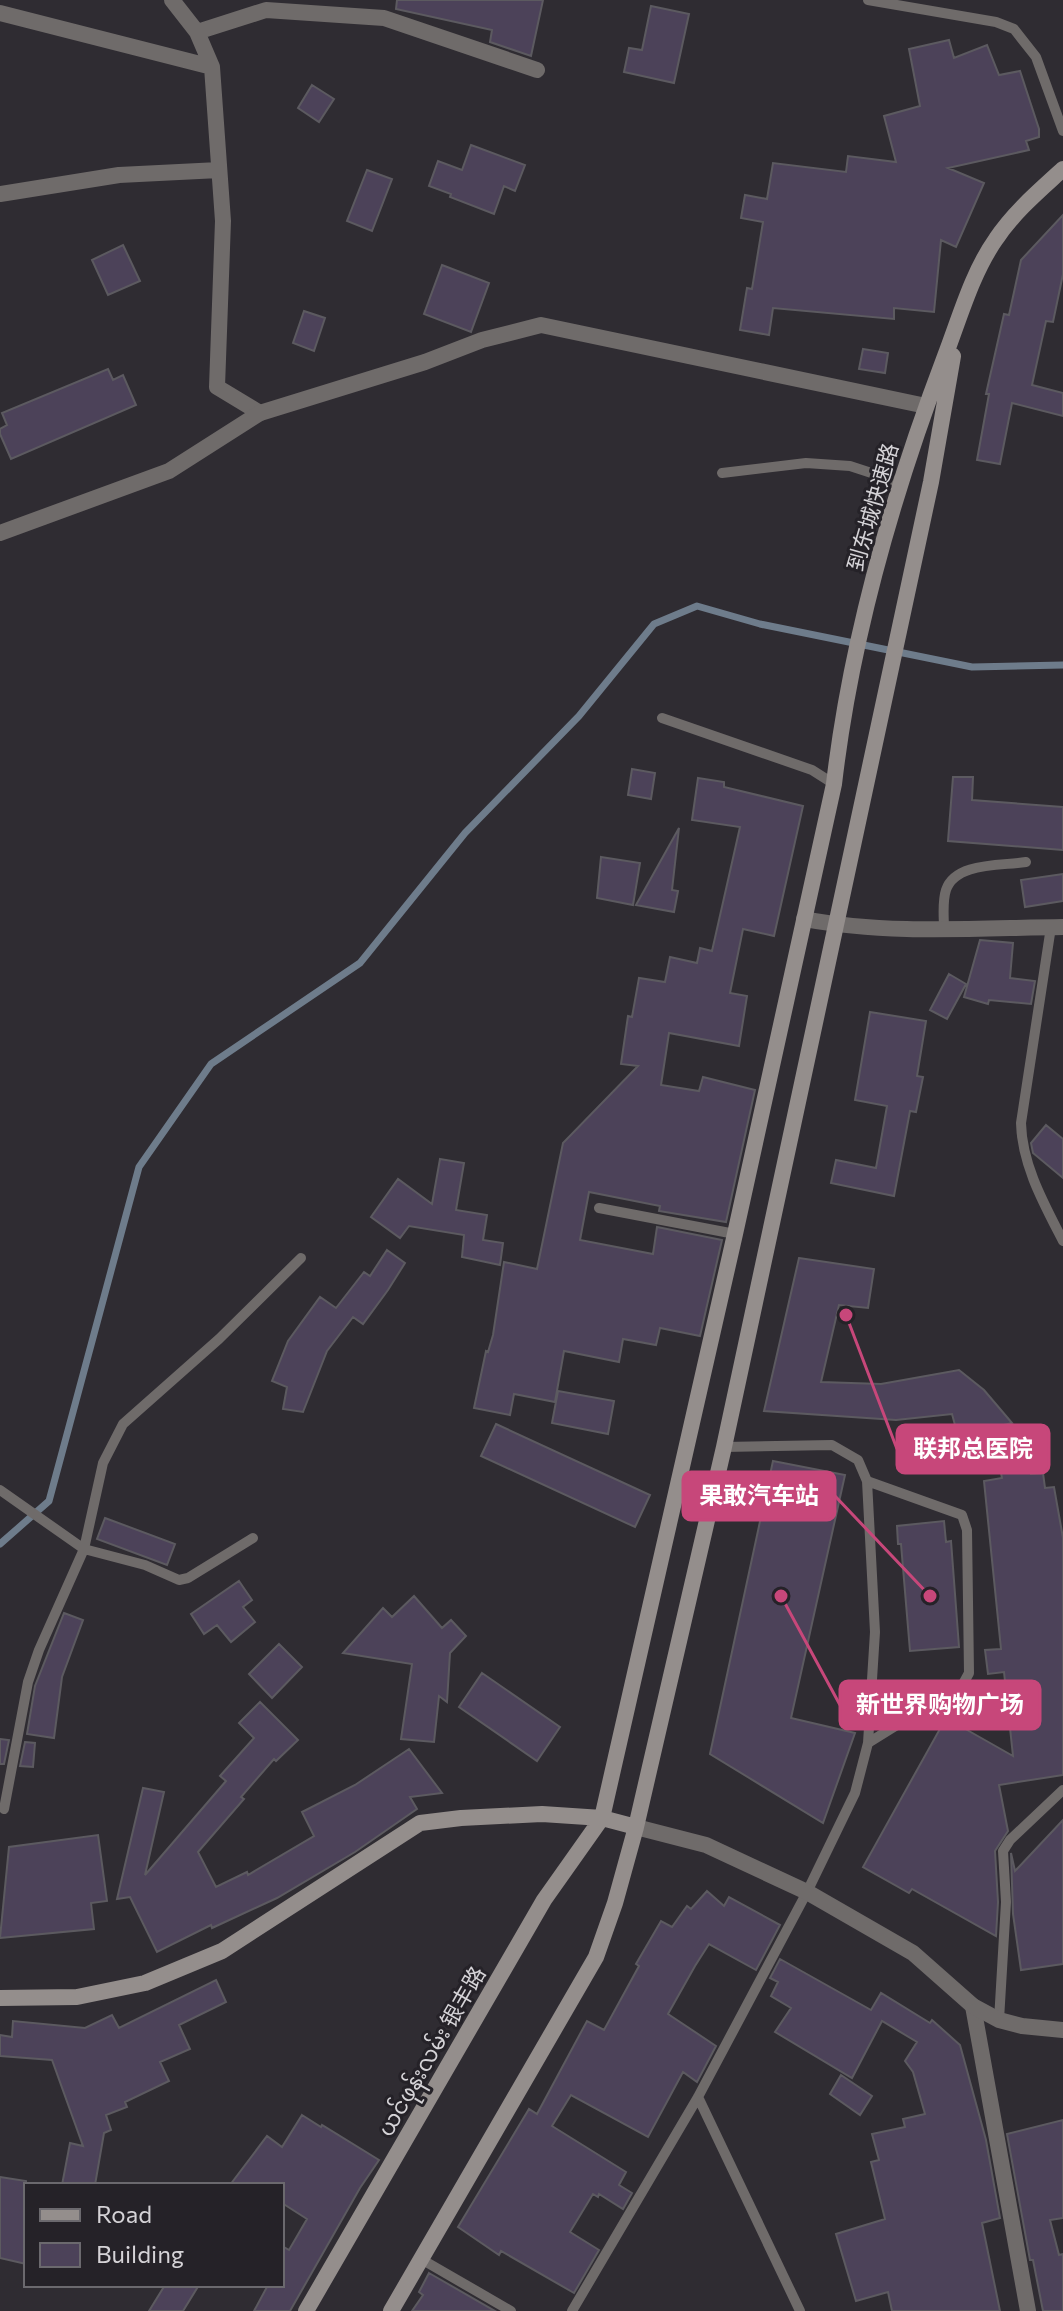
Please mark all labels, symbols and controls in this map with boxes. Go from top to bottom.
street label: 到东城快速路 [841,440,903,574]
callout: 联邦总医院 [897,1425,1049,1473]
text: 联邦总医院 [913,1433,1033,1462]
callout: 果敢汽车站 [683,1472,835,1520]
text: 果敢汽车站 [699,1480,819,1509]
callout: 新世界购物广场 [840,1681,1040,1729]
text: 新世界购物广场 [856,1689,1024,1718]
street label: ယင်ဖုန်းလမ်း 银丰路 [371,1961,495,2143]
legend [24,2183,284,2287]
text: Road [96,2199,152,2228]
text: Building [96,2239,184,2268]

